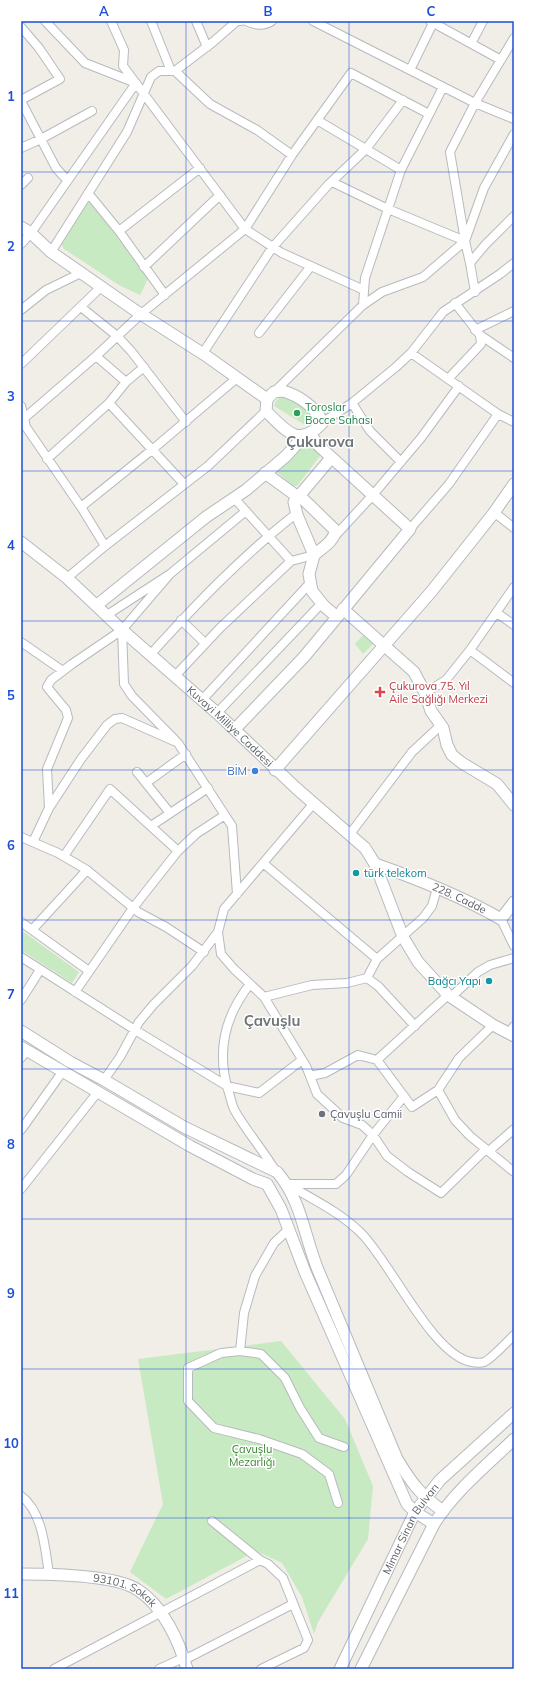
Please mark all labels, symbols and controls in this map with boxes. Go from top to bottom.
text: A [99,3,109,19]
text: B [264,3,273,19]
text: C [427,3,436,19]
text: 1 [7,88,15,104]
text: 2 [7,238,15,254]
text: 3 [7,388,15,404]
place label: Toroslar Bocce Sahası [305,400,373,427]
marker: Toroslar Bocce Sahası [292,408,302,418]
district label: Çukurova [286,432,354,451]
text: 4 [7,537,15,553]
place label: Çukurova 75. Yıl Aile Sağlığı Merkezi [389,679,488,706]
street label: Kuvayi Milliye Caddesi [184,683,276,770]
marker: Çukurova 75. Yıl Aile Sağlığı Merkezi [374,686,386,698]
text: 5 [7,687,15,703]
place label: BİM [227,764,247,778]
marker: BİM [250,766,260,776]
text: 6 [7,837,15,853]
place label: türk telekom [364,866,427,880]
marker: türk telekom [351,868,361,878]
street label: 228. Cadde [430,879,489,917]
place label: Bağcı Yapı [428,974,481,988]
marker: Bağcı Yapı [484,976,494,986]
text: 7 [7,986,15,1002]
district label: Çavuşlu [244,1011,300,1030]
place label: Çavuşlu Camii [330,1107,402,1121]
marker: Çavuşlu Camii [317,1109,327,1119]
text: 8 [7,1136,15,1152]
text: 9 [7,1285,15,1301]
text: 10 [3,1435,19,1451]
park label: Çavuşlu Mezarlığı [229,1442,275,1469]
street label: Mimar Sinan Bulvarı [379,1481,442,1577]
street label: 93101. Sokak [92,1571,160,1610]
text: 11 [3,1585,19,1601]

